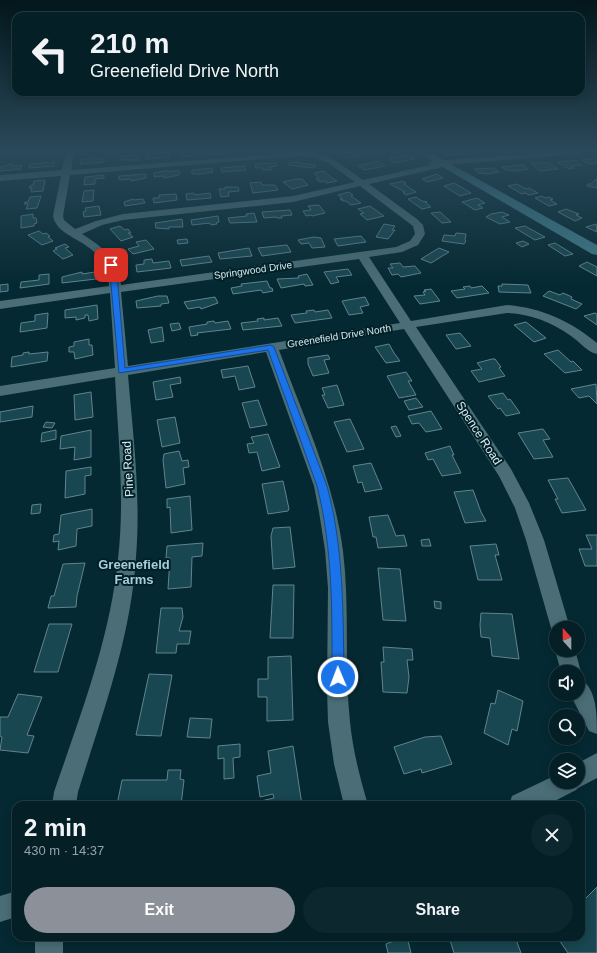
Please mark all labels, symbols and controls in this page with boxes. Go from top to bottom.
icon: left [24,28,76,80]
text: 210 m [90,28,169,59]
text: Greenefield Drive North [90,61,279,81]
pin [94,248,128,282]
icon: arrive [100,254,122,276]
street label: Springwood Drive [213,259,293,281]
street label: Greenefield Drive North [286,322,392,350]
street label: Spence Road [453,399,505,467]
street label: Pine Road [120,441,136,497]
district label: Greenefield Farms [98,557,170,587]
north arrow [549,621,585,657]
map controls [549,621,585,789]
position arrow [317,656,359,698]
button: sound [549,665,585,701]
button: search [549,709,585,745]
button: layers [549,753,585,789]
text: 2 min [24,814,87,841]
button: close [531,814,573,856]
text: 430 m · 14:37 [24,843,104,858]
button: Exit [24,887,295,933]
button: Share [303,887,573,933]

